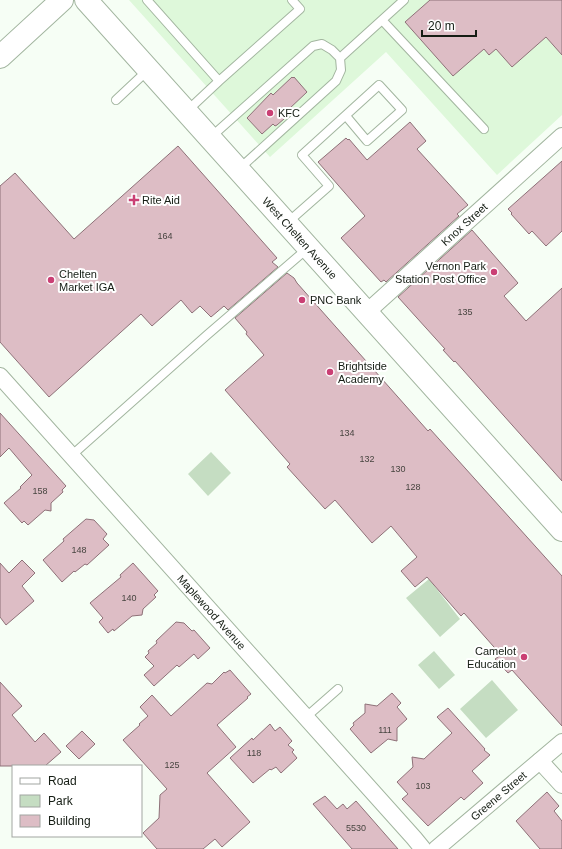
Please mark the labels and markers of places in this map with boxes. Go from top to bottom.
place label: KFC [278,107,300,119]
marker: KFC [265,108,275,118]
place label: Rite Aid [142,194,180,206]
marker: Rite Aid [129,195,139,205]
place label: Vernon Park Station Post Office [395,260,486,285]
marker: Vernon Park Station Post Office [489,267,499,277]
place label: Chelten Market IGA [59,268,115,293]
marker: Chelten Market IGA [46,275,56,285]
place label: PNC Bank [310,294,362,306]
marker: PNC Bank [297,295,307,305]
place label: Brightside Academy [338,360,387,385]
marker: Brightside Academy [325,367,335,377]
place label: Camelot Education [467,645,516,670]
marker: Camelot Education [519,652,529,662]

